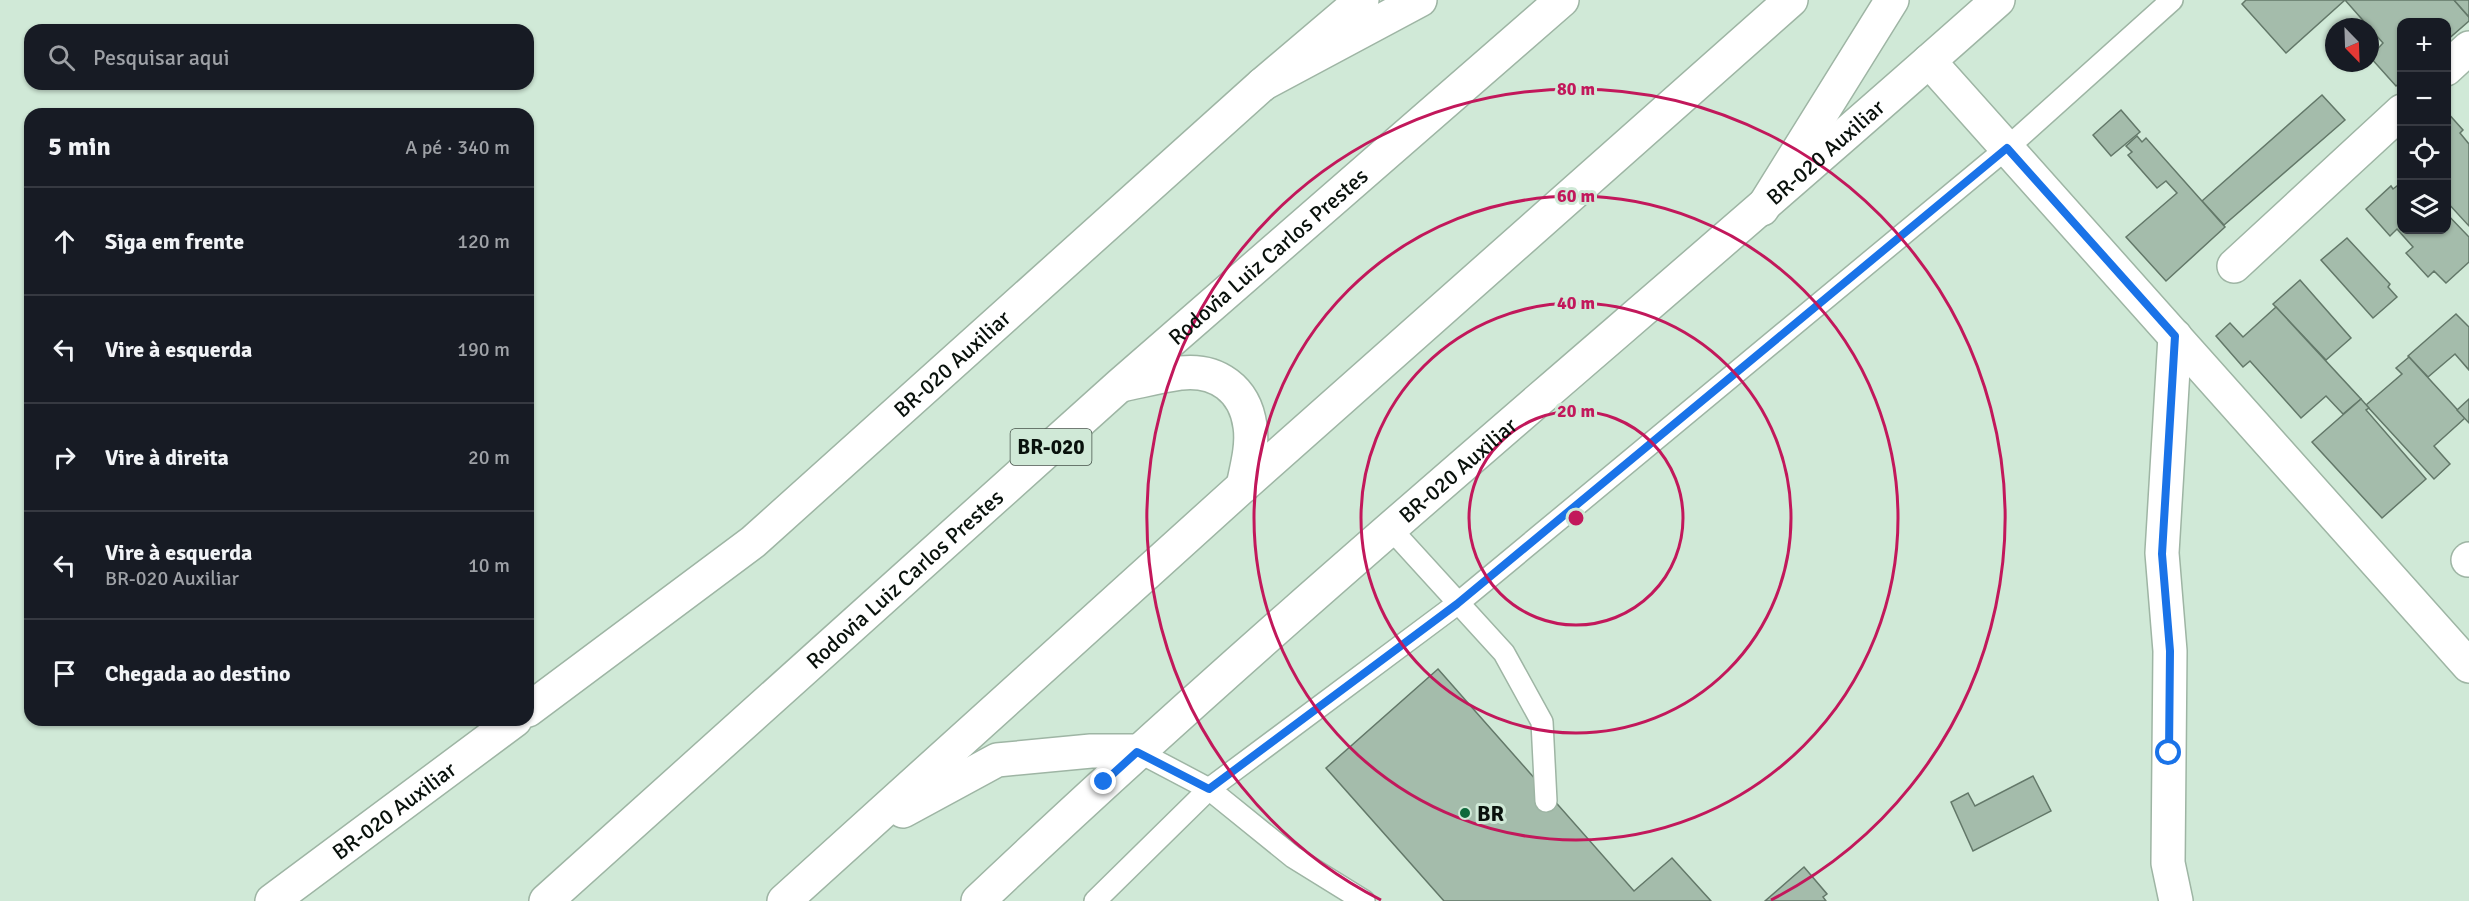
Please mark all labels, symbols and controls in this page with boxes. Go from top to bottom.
north arrow [2325,18,2379,72]
map controls [2397,18,2451,234]
button: + [2397,18,2451,72]
search box [24,24,534,90]
icon: search [45,41,78,74]
text: Pesquisar aqui [93,44,229,71]
button: − [2397,72,2451,126]
text: 80 m [1557,78,1595,100]
street label: BR-020 Auxiliar [1761,93,1890,211]
button: locate [2397,126,2451,180]
text: 5 min [48,131,111,163]
text: A pé · 340 m [405,135,510,160]
street label: Rodovia Luiz Carlos Prestes [1163,162,1373,350]
button: layers [2397,180,2451,234]
text: 60 m [1557,185,1595,207]
icon: ahead [48,225,81,258]
text: Siga em frente [105,228,244,255]
text: 120 m [457,229,510,254]
text: 40 m [1557,292,1595,314]
street label: BR-020 Auxiliar [888,304,1016,423]
icon: left [48,333,81,366]
text: Vire à esquerda [105,336,252,363]
text: 190 m [457,337,510,362]
text: 20 m [1557,400,1595,422]
street label: BR-020 Auxiliar [1393,411,1522,528]
road number: BR-020 [1010,429,1092,465]
icon: right [48,441,81,474]
text: Vire à direita [105,444,229,471]
text: 20 m [468,445,510,470]
street label: Rodovia Luiz Carlos Prestes [800,483,1009,674]
centre of rings [1566,508,1586,528]
text: Vire à esquerda [105,539,252,566]
icon: left [48,549,81,582]
text: 10 m [468,553,510,578]
text: BR-020 Auxiliar [105,566,239,591]
icon: arrive [48,657,81,690]
text: Chegada ao destino [105,660,291,687]
route start [2155,739,2181,765]
street label: BR-020 Auxiliar [327,755,461,865]
route end [1090,768,1116,794]
place label: BR [1477,800,1505,827]
marker: BR [1458,806,1472,820]

